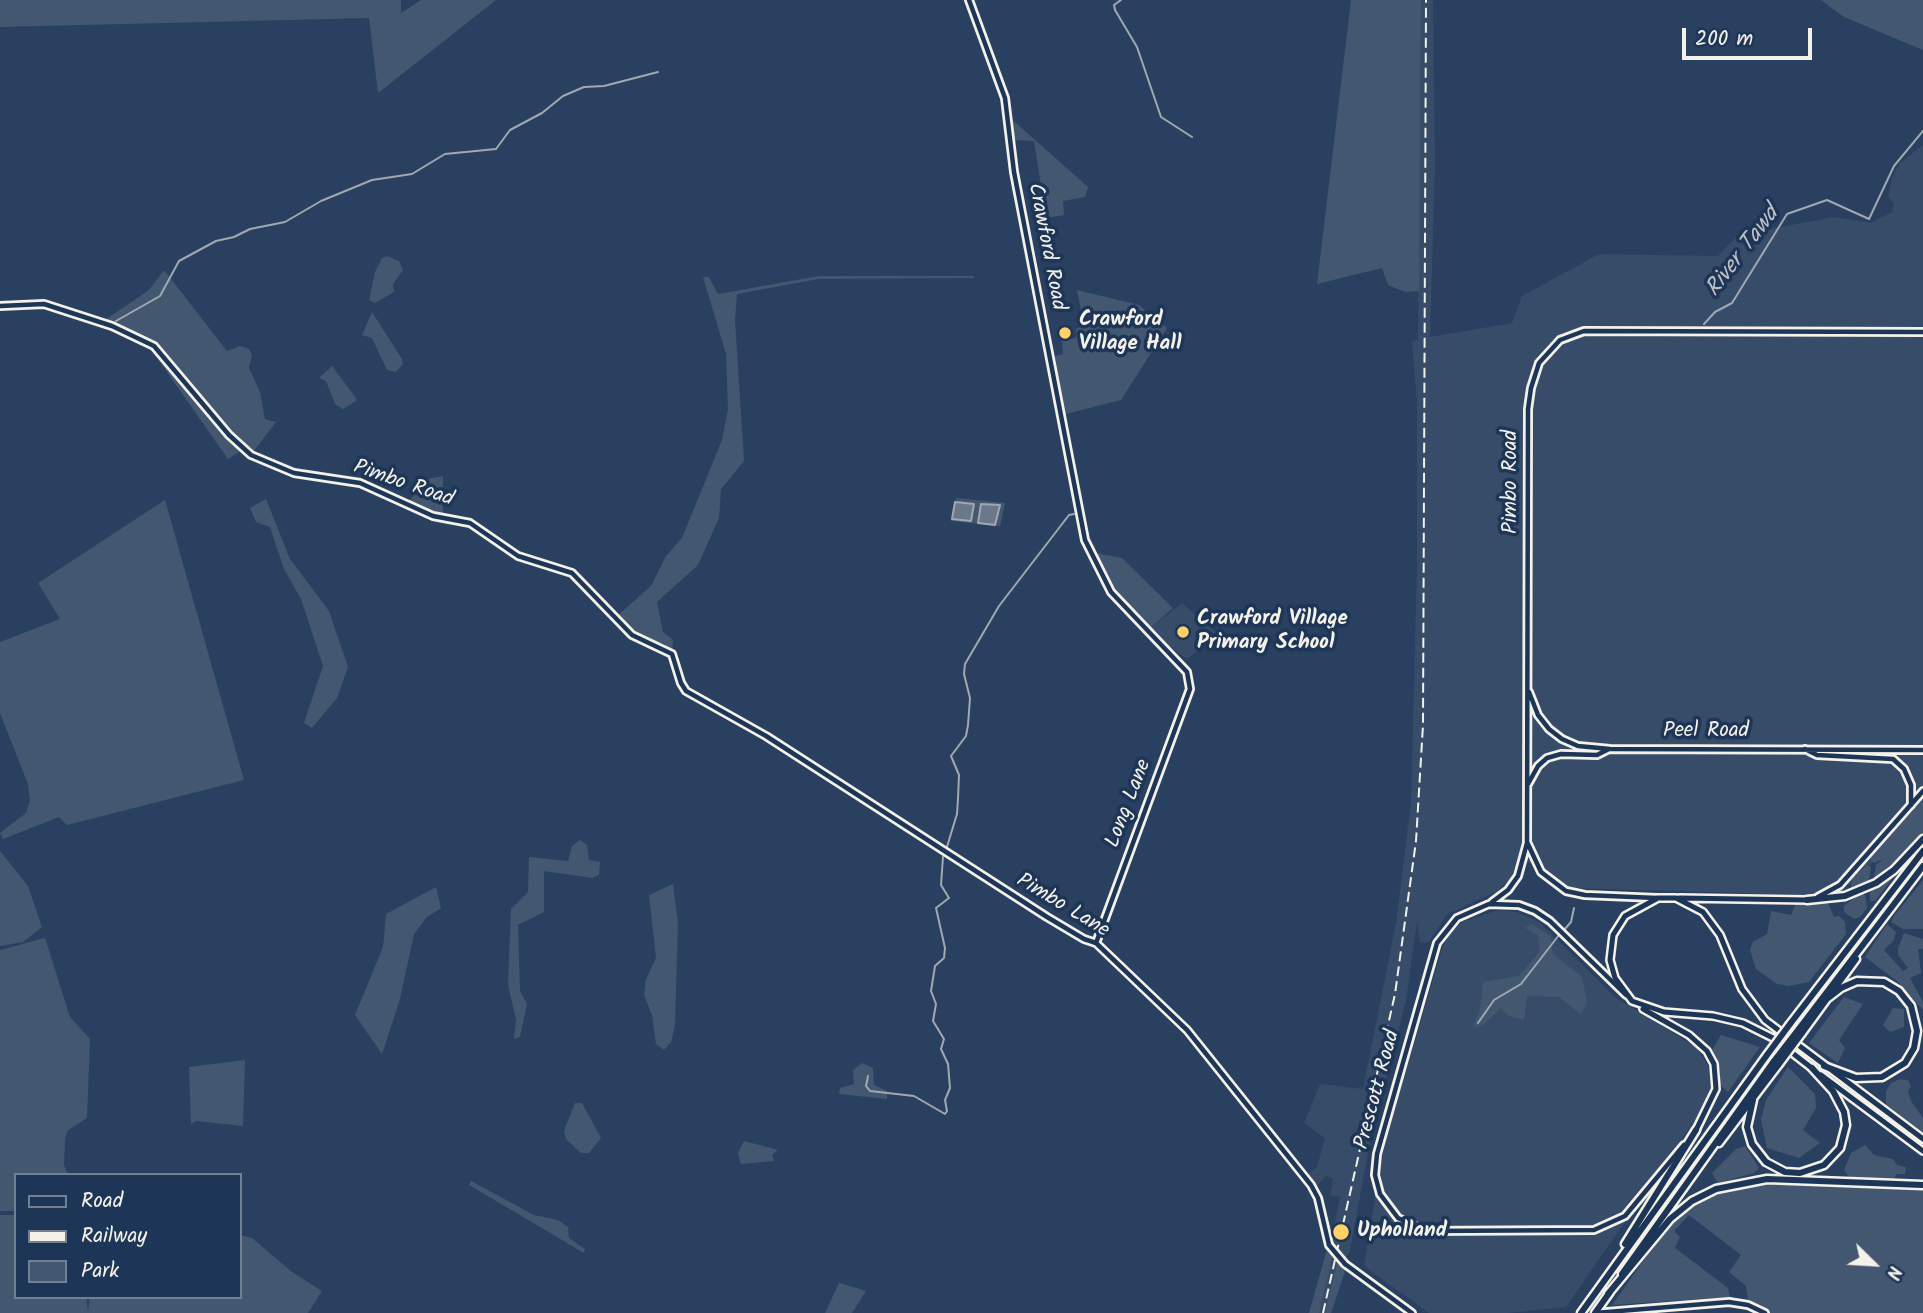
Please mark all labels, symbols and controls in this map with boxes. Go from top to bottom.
scale bar [1685,14,1814,58]
text: 200 m [1695,23,1753,56]
street label: Crawford Road [1020,181,1070,313]
water label: River Tawd [1701,202,1787,304]
place label: Crawford Village Hall [1079,308,1182,358]
marker: Crawford Village Hall [1057,325,1073,341]
street label: Pimbo Road [1499,430,1525,534]
street label: Pimbo Road [350,456,456,514]
place label: Crawford Village Primary School [1197,607,1348,657]
marker: Crawford Village Primary School [1175,624,1191,640]
street label: Peel Road [1663,719,1749,745]
street label: Long Lane [1102,756,1158,852]
street label: Pimbo Lane [1011,869,1113,945]
street label: Prescott Road [1351,1028,1407,1152]
legend [14,1173,242,1299]
text: Road [81,1185,123,1218]
place label: Upholland [1357,1219,1447,1245]
text: Railway [81,1220,147,1253]
marker: Upholland [1331,1222,1351,1242]
north arrow [1839,1229,1909,1299]
text: Park [81,1255,119,1288]
text: N [1877,1261,1909,1284]

